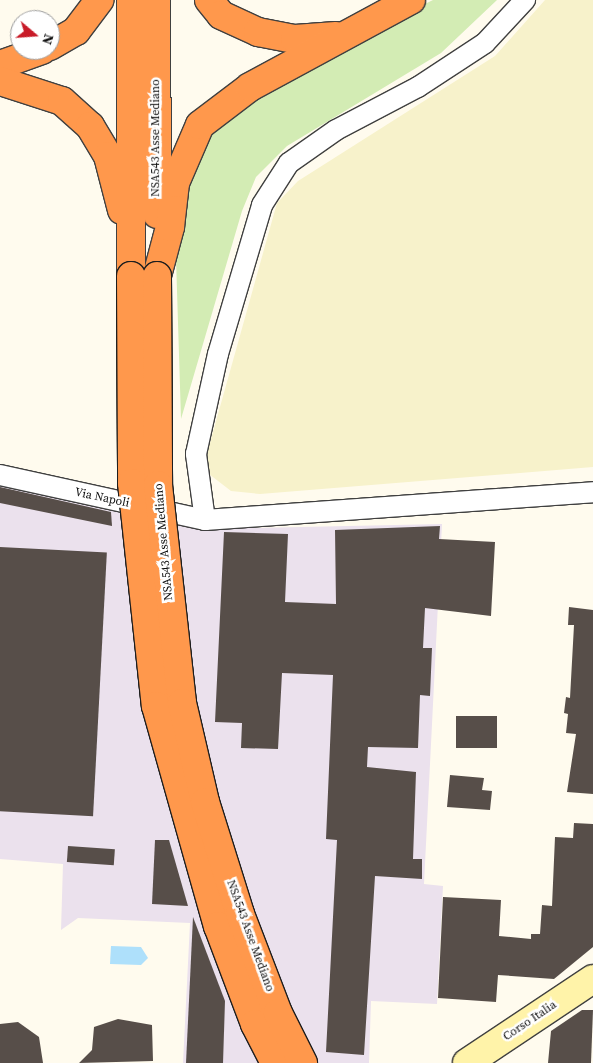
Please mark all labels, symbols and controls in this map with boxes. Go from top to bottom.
north arrow [10,10,60,60]
text: N [37,31,59,47]
street label: NSA543 Asse Mediano [149,79,163,197]
street label: NSA543 Asse Mediano [152,483,176,601]
street label: Via Napoli [73,485,131,511]
street label: NSA543 Asse Mediano [223,878,277,994]
street label: Corso Italia [501,998,559,1044]

